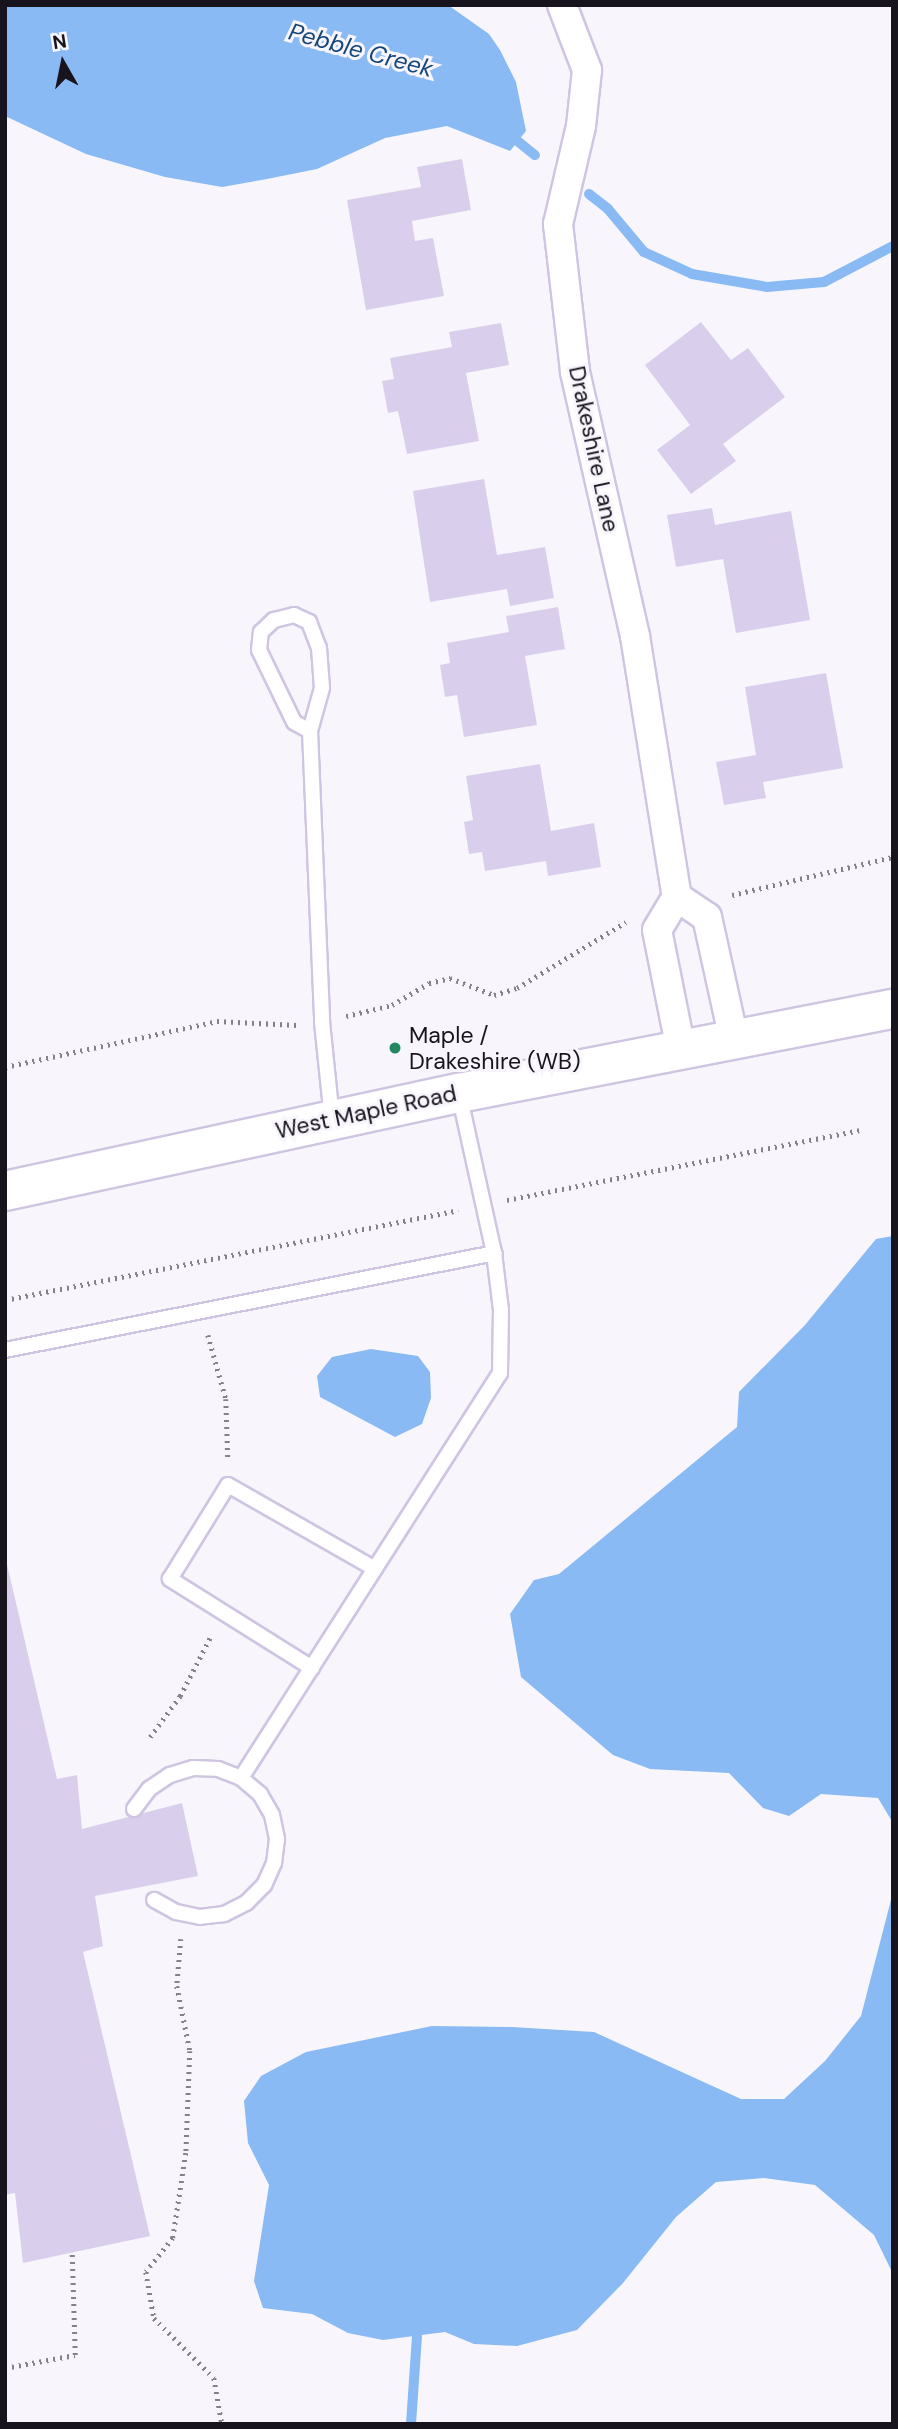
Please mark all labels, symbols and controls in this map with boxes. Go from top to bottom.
water label: Pebble Creek [286,17,436,83]
north arrow [28,28,98,98]
text: N [51,28,68,55]
street label: Drakeshire Lane [563,363,625,535]
place label: Maple / Drakeshire (WB) [409,1021,581,1075]
marker: Maple / Drakeshire (WB) [387,1040,403,1056]
street label: West Maple Road [273,1079,459,1145]

